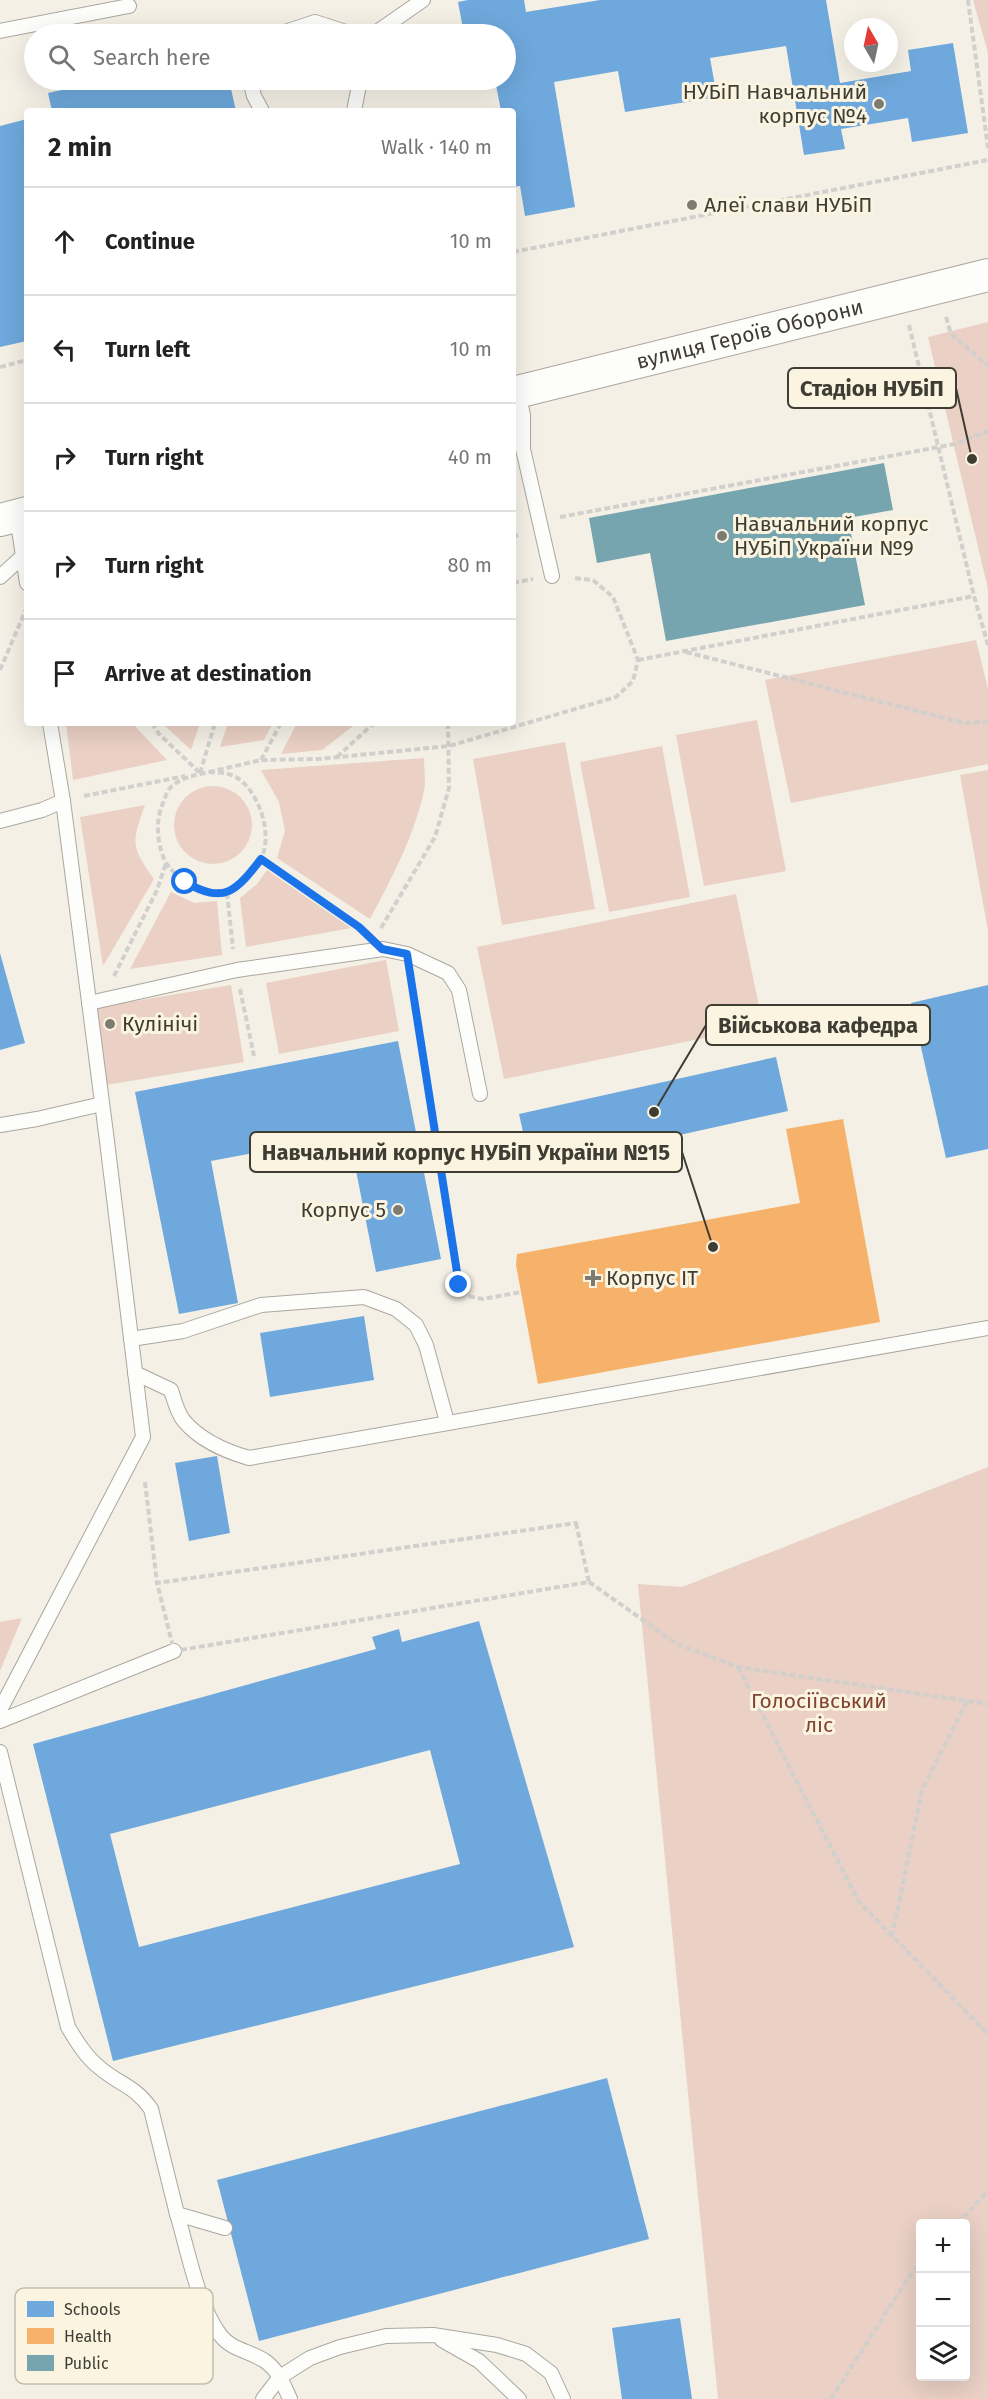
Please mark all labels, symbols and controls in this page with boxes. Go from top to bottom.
north arrow [844,18,898,72]
search box [24,24,516,90]
icon: search [45,41,78,74]
text: Search here [93,44,211,71]
place label: НУБіП Навчальний корпус №4 [683,79,867,129]
marker: НУБіП Навчальний корпус №4 [872,97,886,111]
text: 2 min [48,132,112,163]
text: Walk · 140 m [381,135,492,159]
place label: Алеї слави НУБіП [704,192,873,218]
marker: Алеї слави НУБіП [685,198,699,212]
icon: ahead [48,225,81,258]
text: Continue [105,228,195,255]
text: 10 m [450,229,492,253]
street label: вулиця Героїв Оборони [634,293,866,375]
icon: left [48,333,81,366]
text: Turn left [105,336,190,363]
text: 10 m [450,337,492,361]
callout: Стадіон НУБіП [788,368,956,408]
text: Стадіон НУБіП [800,375,944,402]
icon: right [48,441,81,474]
text: Turn right [105,444,204,471]
text: 40 m [448,445,492,469]
place label: Навчальний корпус НУБіП України №9 [734,511,928,561]
marker: Навчальний корпус НУБіП України №9 [715,529,729,543]
icon: right [48,549,81,582]
text: Turn right [105,552,204,579]
text: 80 m [447,553,492,577]
icon: arrive [48,657,81,690]
text: Arrive at destination [105,660,312,687]
route start [171,868,197,894]
callout: Військова кафедра [706,1005,930,1045]
place label: Кулінічі [122,1011,198,1037]
text: Військова кафедра [718,1012,918,1039]
marker: Кулінічі [103,1017,117,1031]
callout: Навчальний корпус НУБіП України №15 [250,1132,682,1172]
text: Навчальний корпус НУБіП України №15 [262,1139,670,1166]
place label: Корпус 5 [300,1197,386,1223]
marker: Корпус 5 [391,1203,405,1217]
place label: Корпус ІТ [606,1265,698,1291]
marker: Корпус ІТ [584,1269,602,1287]
route end [445,1271,471,1297]
park label: Голосіївський ліс [751,1688,887,1738]
map controls [916,2219,970,2381]
button: + [916,2219,970,2273]
button: − [916,2273,970,2327]
legend [15,2288,213,2384]
text: Schools [64,2300,121,2319]
text: Health [64,2327,112,2346]
button: layers [916,2327,970,2381]
text: Public [64,2354,109,2373]

